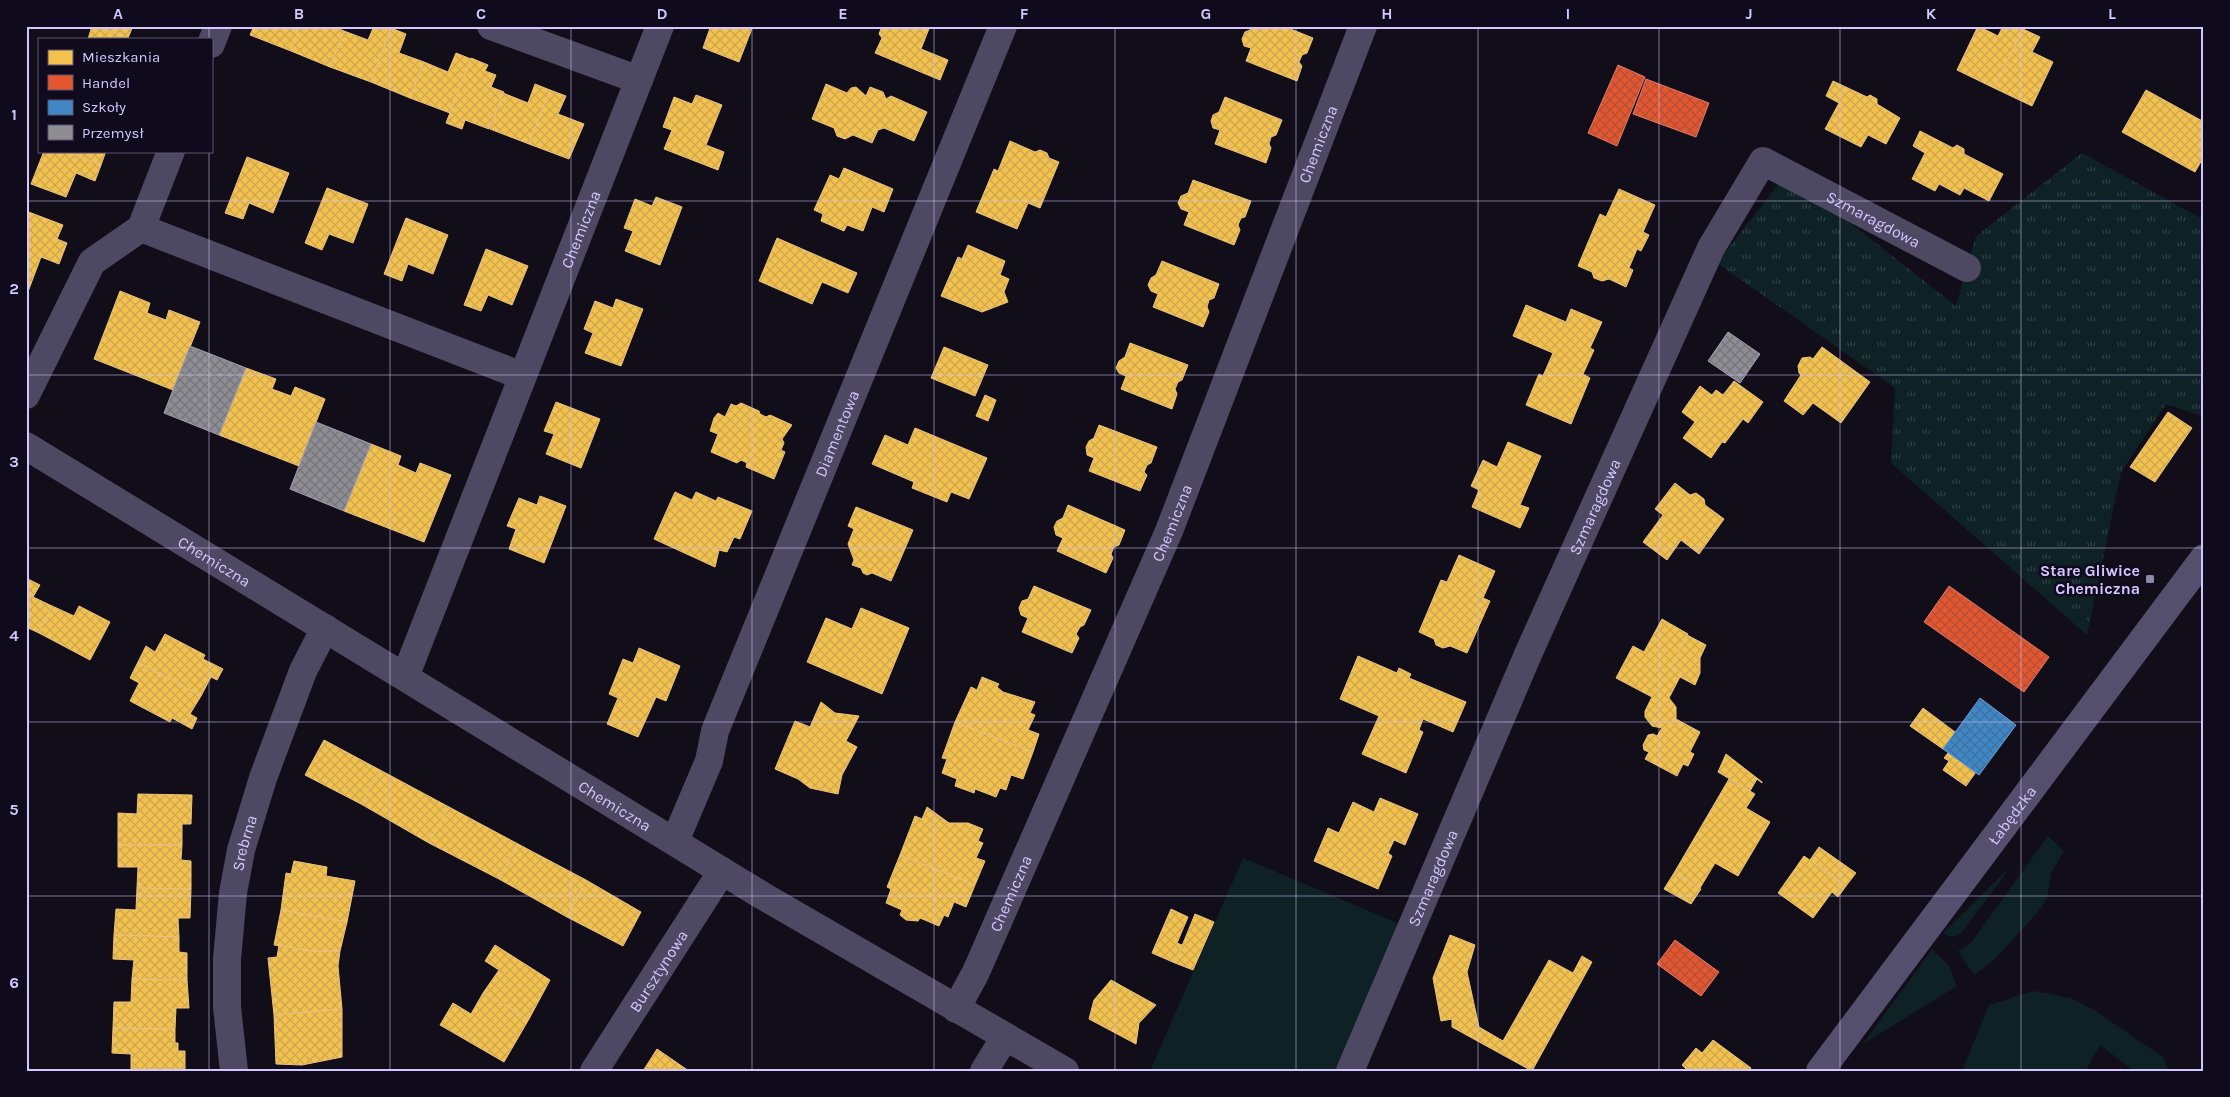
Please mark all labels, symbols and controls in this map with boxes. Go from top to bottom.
text: A [113,4,123,23]
text: B [294,4,304,23]
text: C [476,4,486,23]
text: D [657,4,668,23]
text: E [838,4,848,23]
text: F [1020,4,1029,23]
text: G [1201,4,1211,23]
text: H [1381,4,1393,23]
text: I [1566,4,1570,23]
text: J [1745,4,1753,23]
text: K [1926,4,1937,23]
text: L [2108,4,2116,23]
legend [38,38,212,152]
text: Mieszkania [82,48,160,66]
text: Handel [82,74,130,92]
text: Szkoły [82,98,126,116]
street label: Chemiczna [1295,103,1342,186]
text: 1 [11,105,17,124]
text: Przemysł [82,124,144,142]
street label: Szmaragdowa [1823,187,1924,252]
street label: Chemiczna [557,188,605,271]
text: 2 [9,279,19,298]
street label: Diamentowa [811,387,863,480]
text: 3 [9,452,19,471]
street label: Szmaragdowa [1565,456,1625,558]
street label: Chemiczna [1148,482,1196,565]
street label: Chemiczna [175,532,254,591]
place label: Stare Gliwice Chemiczna [2040,561,2140,598]
marker: Stare Gliwice Chemiczna [2144,573,2156,585]
text: 4 [9,626,19,645]
street label: Chemiczna [575,777,654,835]
street label: Łabędzka [1984,782,2040,848]
text: 5 [9,800,19,819]
street label: Srebrna [228,813,261,873]
street label: Szmaragdowa [1404,827,1462,929]
street label: Chemiczna [986,852,1036,935]
street label: Bursztynowa [625,926,692,1016]
text: 6 [9,973,19,992]

